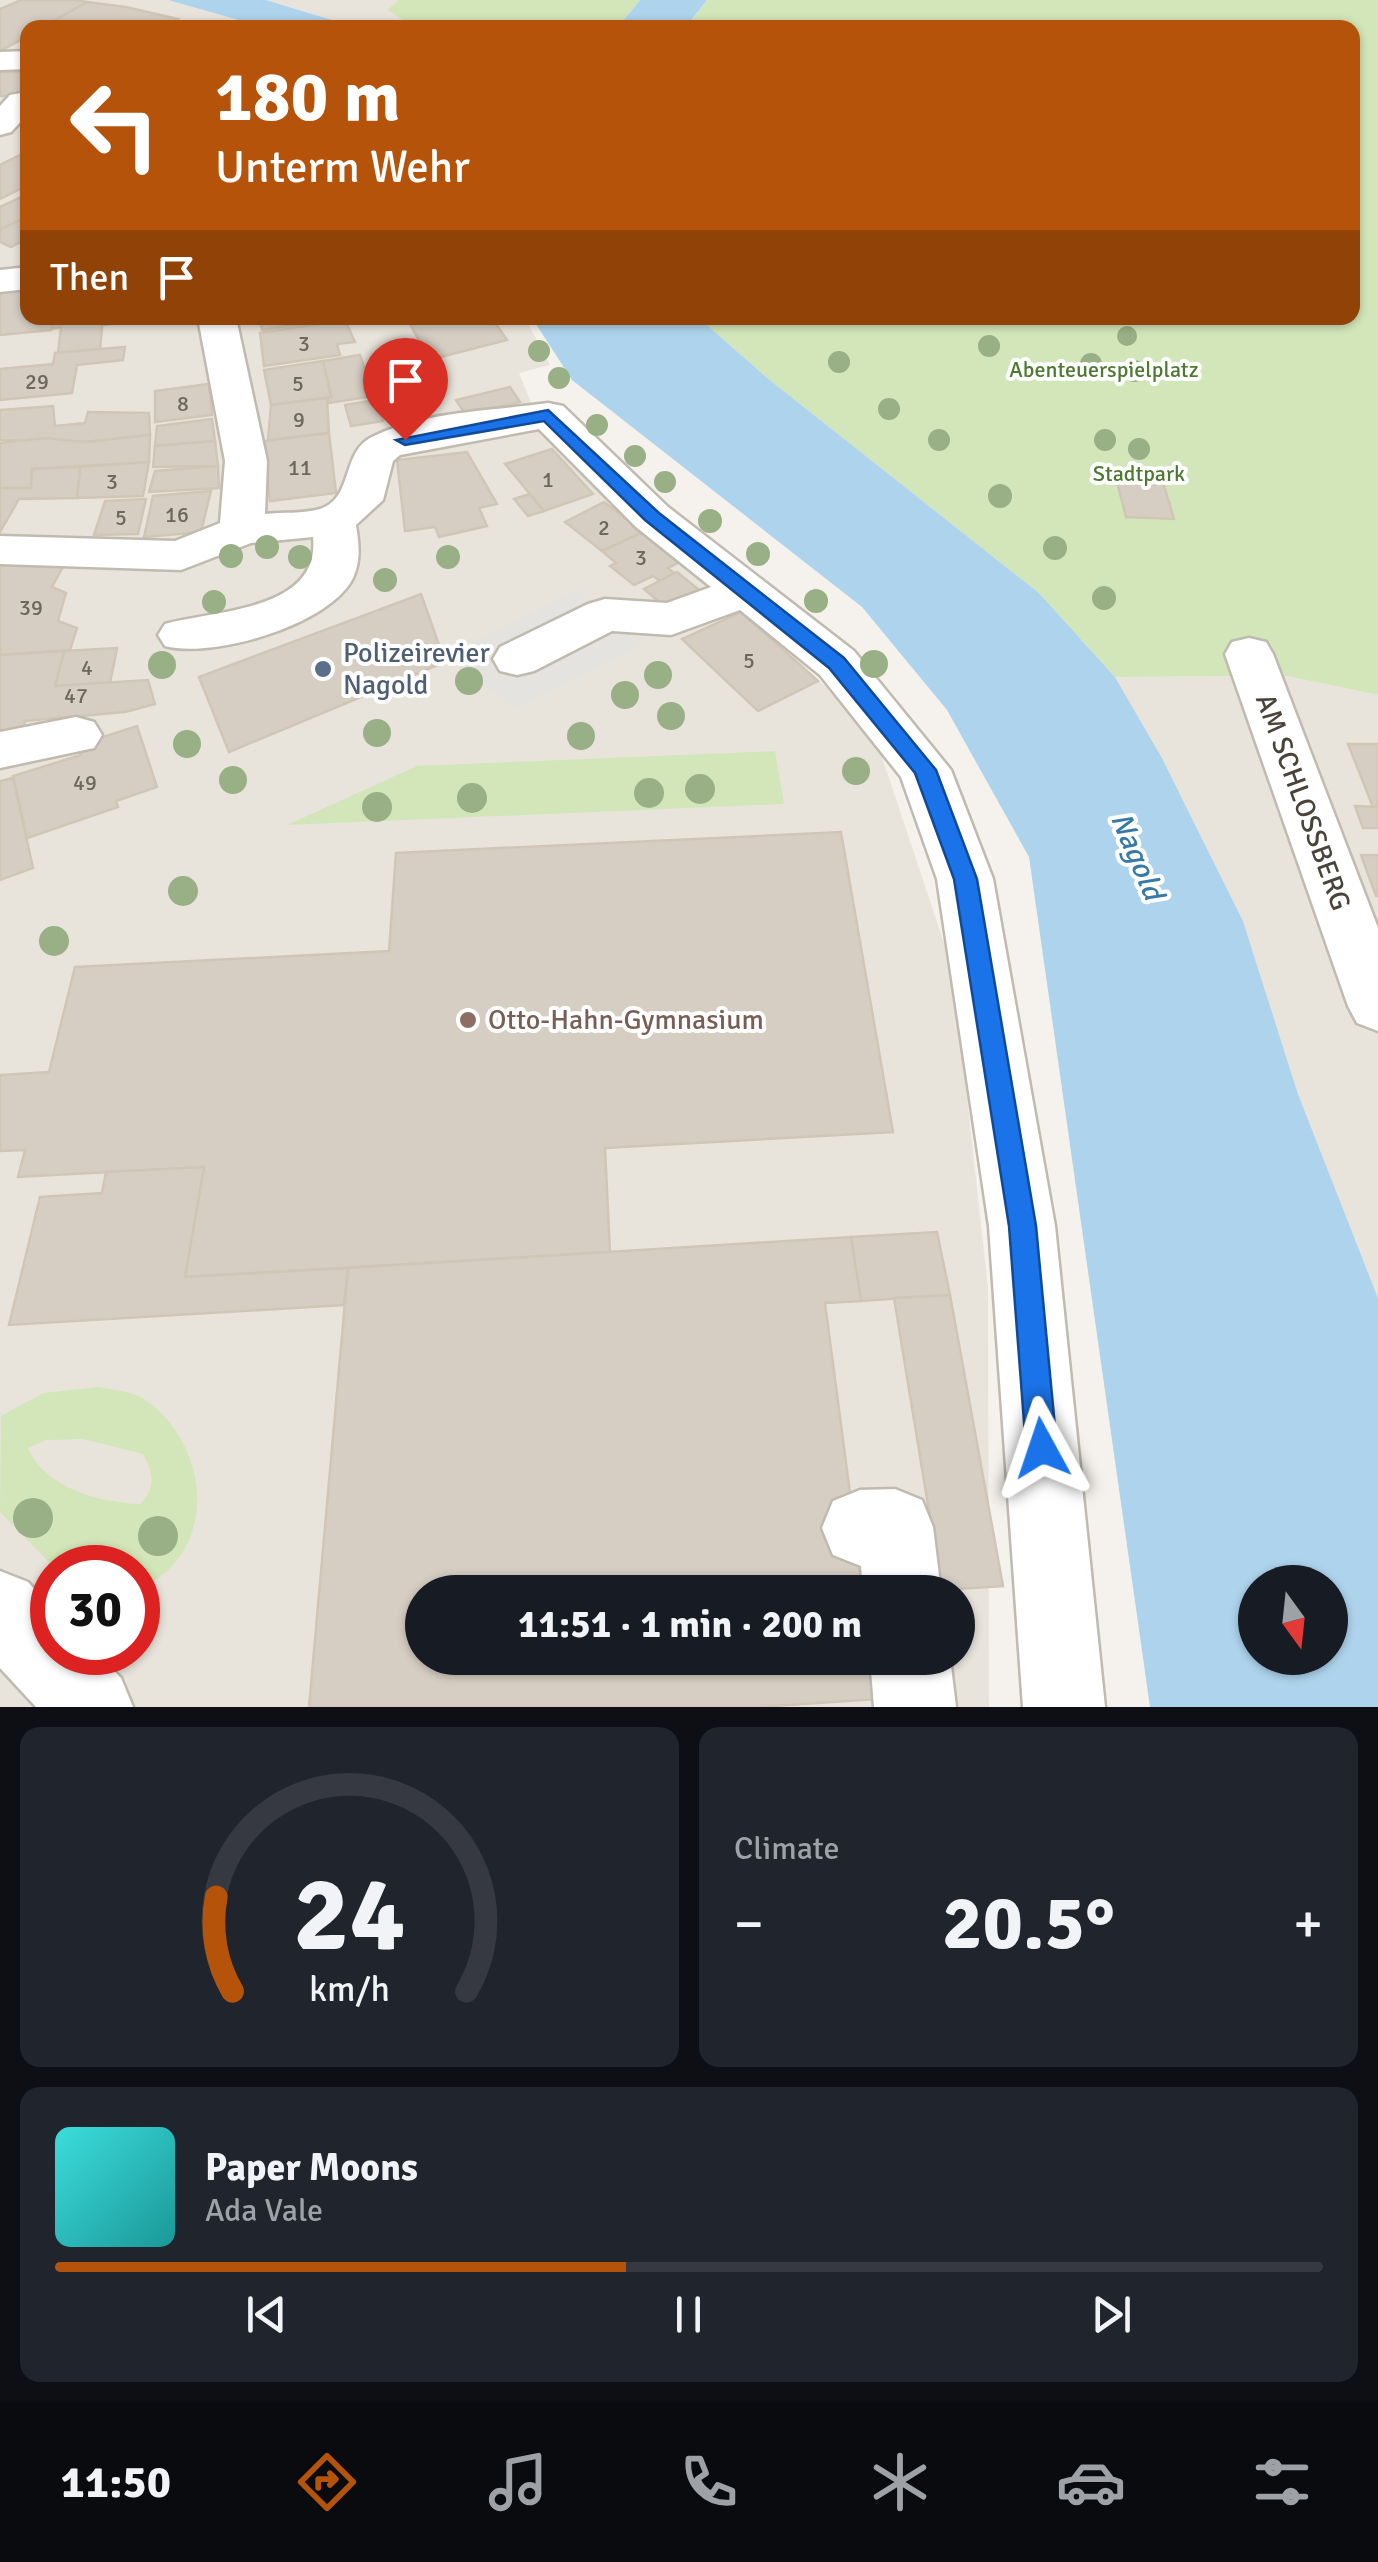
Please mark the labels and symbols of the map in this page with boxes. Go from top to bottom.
house number: 3 [298,330,310,357]
pin [363,338,448,441]
park label: Abenteuerspielplatz [1009,356,1199,383]
house number: 29 [25,368,49,395]
house number: 5 [292,370,304,397]
house number: 8 [177,390,189,417]
house number: 9 [293,406,305,433]
house number: 11 [288,454,312,481]
park label: Stadtpark [1093,460,1185,487]
house number: 1 [542,466,554,493]
house number: 3 [106,468,118,495]
house number: 16 [165,501,189,528]
house number: 5 [115,504,127,531]
house number: 2 [598,514,610,541]
house number: 3 [635,544,647,571]
house number: 39 [19,594,43,621]
place label: Polizeirevier Nagold [343,636,490,702]
house number: 5 [743,647,755,674]
house number: 4 [81,654,93,681]
marker: Polizeirevier Nagold [312,658,334,680]
house number: 47 [64,682,88,709]
street label: AM SCHLOSSBERG [1248,689,1358,915]
house number: 49 [73,769,97,796]
water label: Nagold [1102,807,1173,908]
place label: Otto-Hahn-Gymnasium [488,1003,764,1037]
marker: Otto-Hahn-Gymnasium [457,1009,479,1031]
position arrow [990,1396,1094,1500]
speed limit sign: 30 [30,1545,160,1675]
north arrow [1238,1565,1348,1675]

